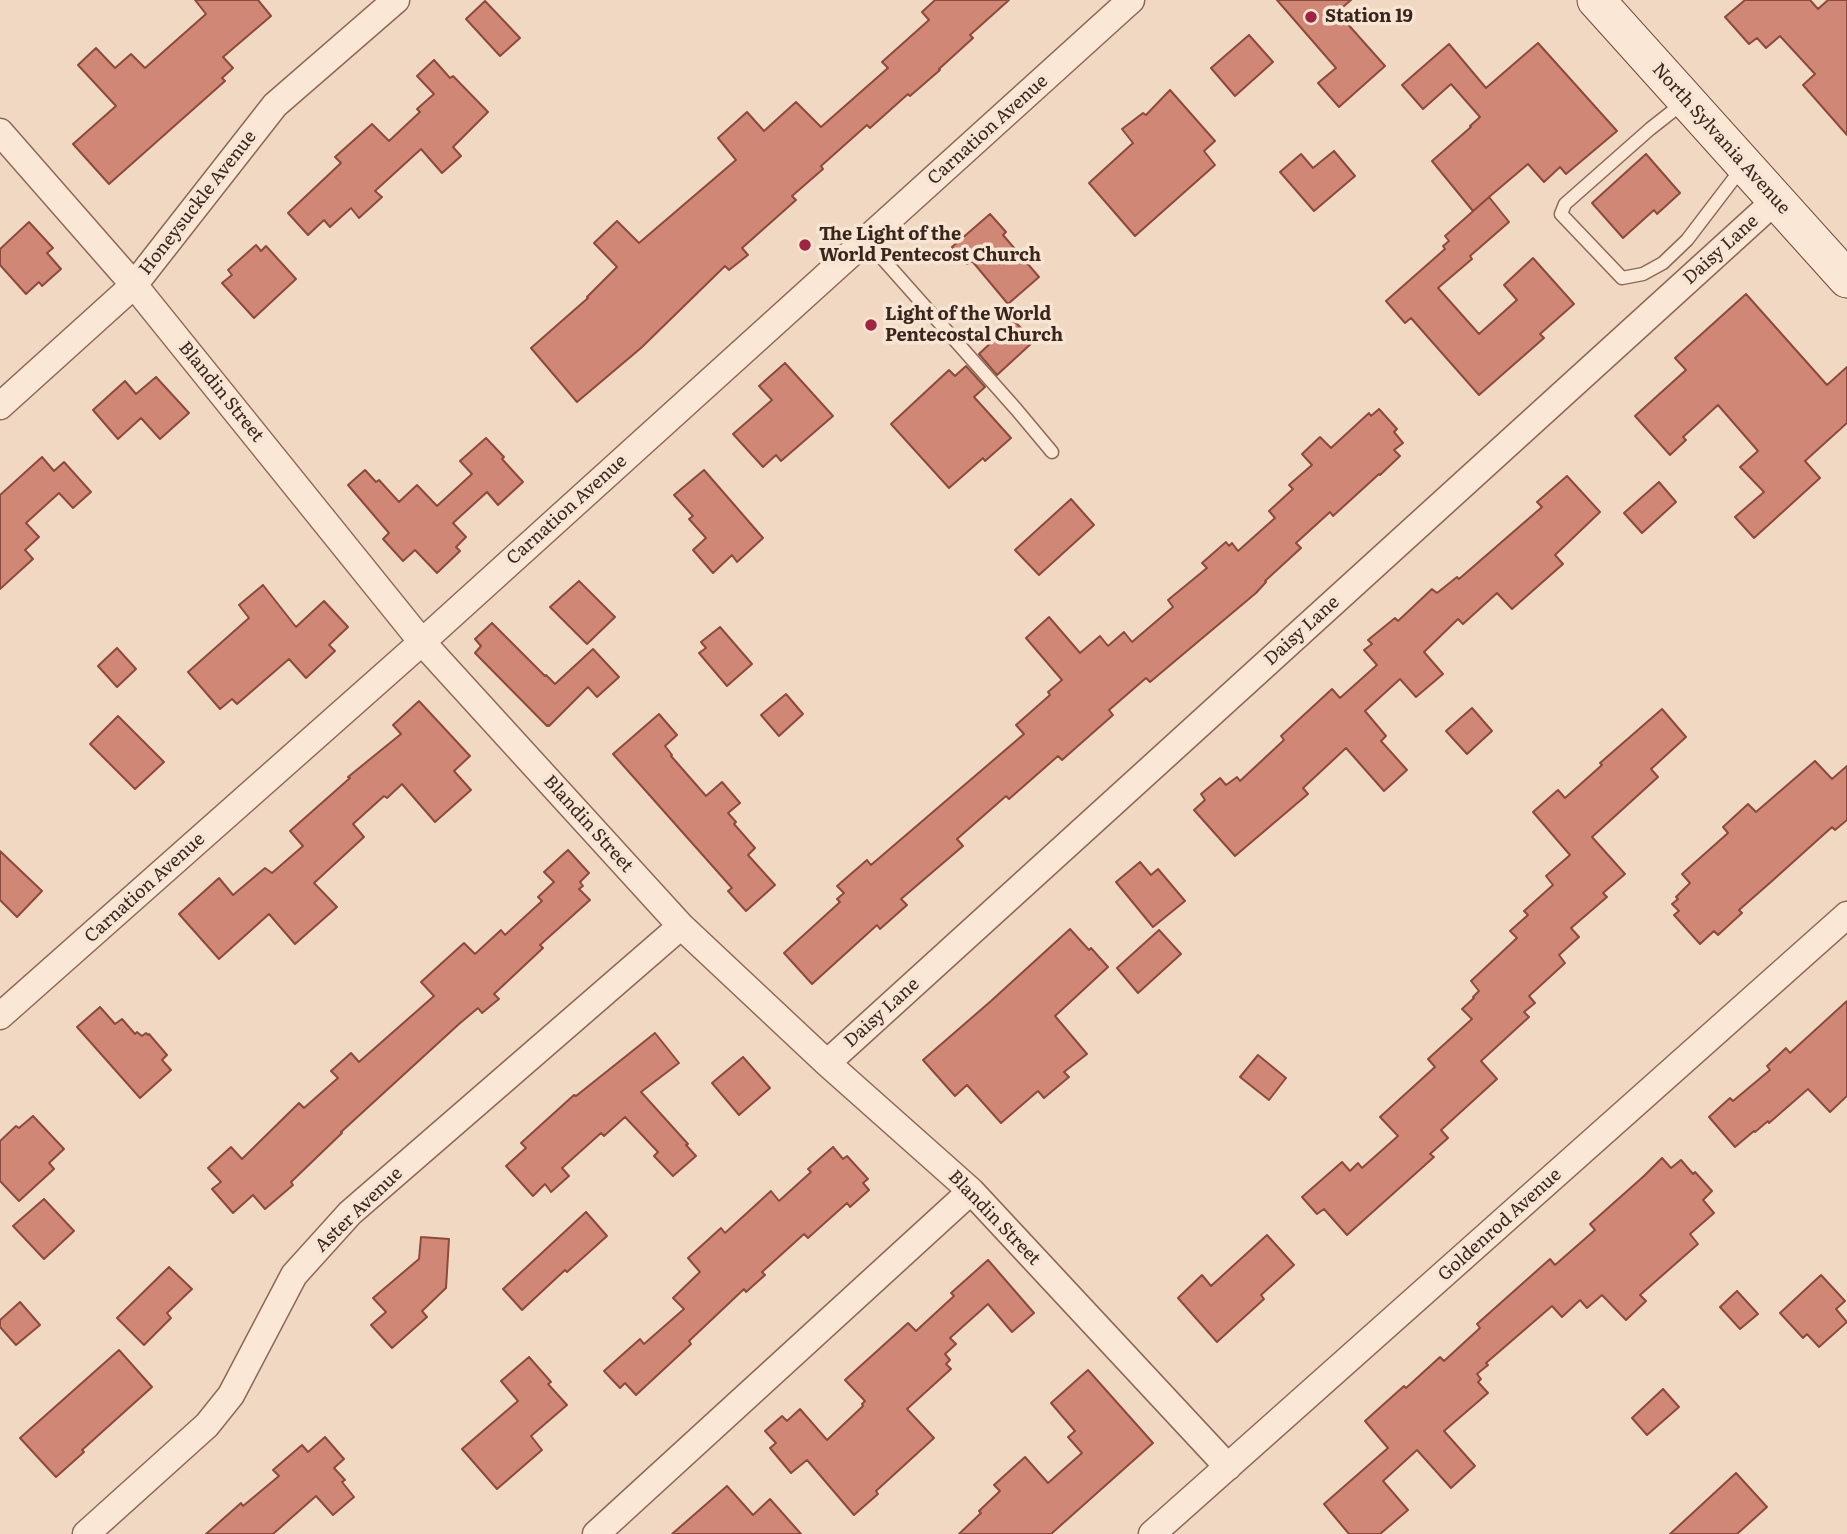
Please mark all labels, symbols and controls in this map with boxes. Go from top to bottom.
place label: Station 19 [1325,6,1413,28]
marker: Station 19 [1303,9,1319,25]
street label: North Sylvania Avenue [1647,59,1795,219]
street label: Carnation Avenue [924,70,1052,190]
street label: Honeysuckle Avenue [135,126,261,280]
street label: Daisy Lane [1679,211,1763,289]
place label: The Light of the World Pentecost Church [819,224,1041,266]
marker: The Light of the World Pentecost Church [797,237,813,253]
place label: Light of the World Pentecostal Church [885,304,1063,346]
marker: Light of the World Pentecostal Church [863,317,879,333]
street label: Blandin Street [174,337,268,447]
street label: Carnation Avenue [503,450,631,570]
street label: Daisy Lane [1260,592,1344,670]
street label: Blandin Street [539,771,637,877]
street label: Carnation Avenue [81,828,209,948]
street label: Daisy Lane [840,974,924,1052]
street label: Aster Avenue [311,1163,407,1257]
street label: Goldenrod Avenue [1434,1164,1566,1286]
street label: Blandin Street [943,1166,1045,1270]

